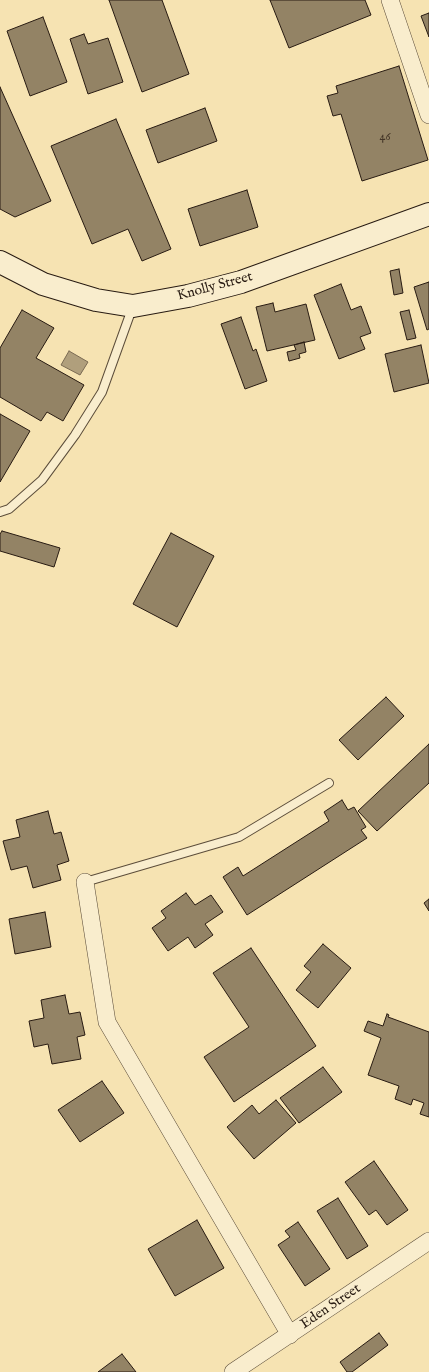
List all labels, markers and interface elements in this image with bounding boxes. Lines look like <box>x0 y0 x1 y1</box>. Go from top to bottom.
house number: 46 <box>380 131 390 145</box>
street label: Knolly Street <box>175 269 255 305</box>
street label: Eden Street <box>298 1281 364 1333</box>

